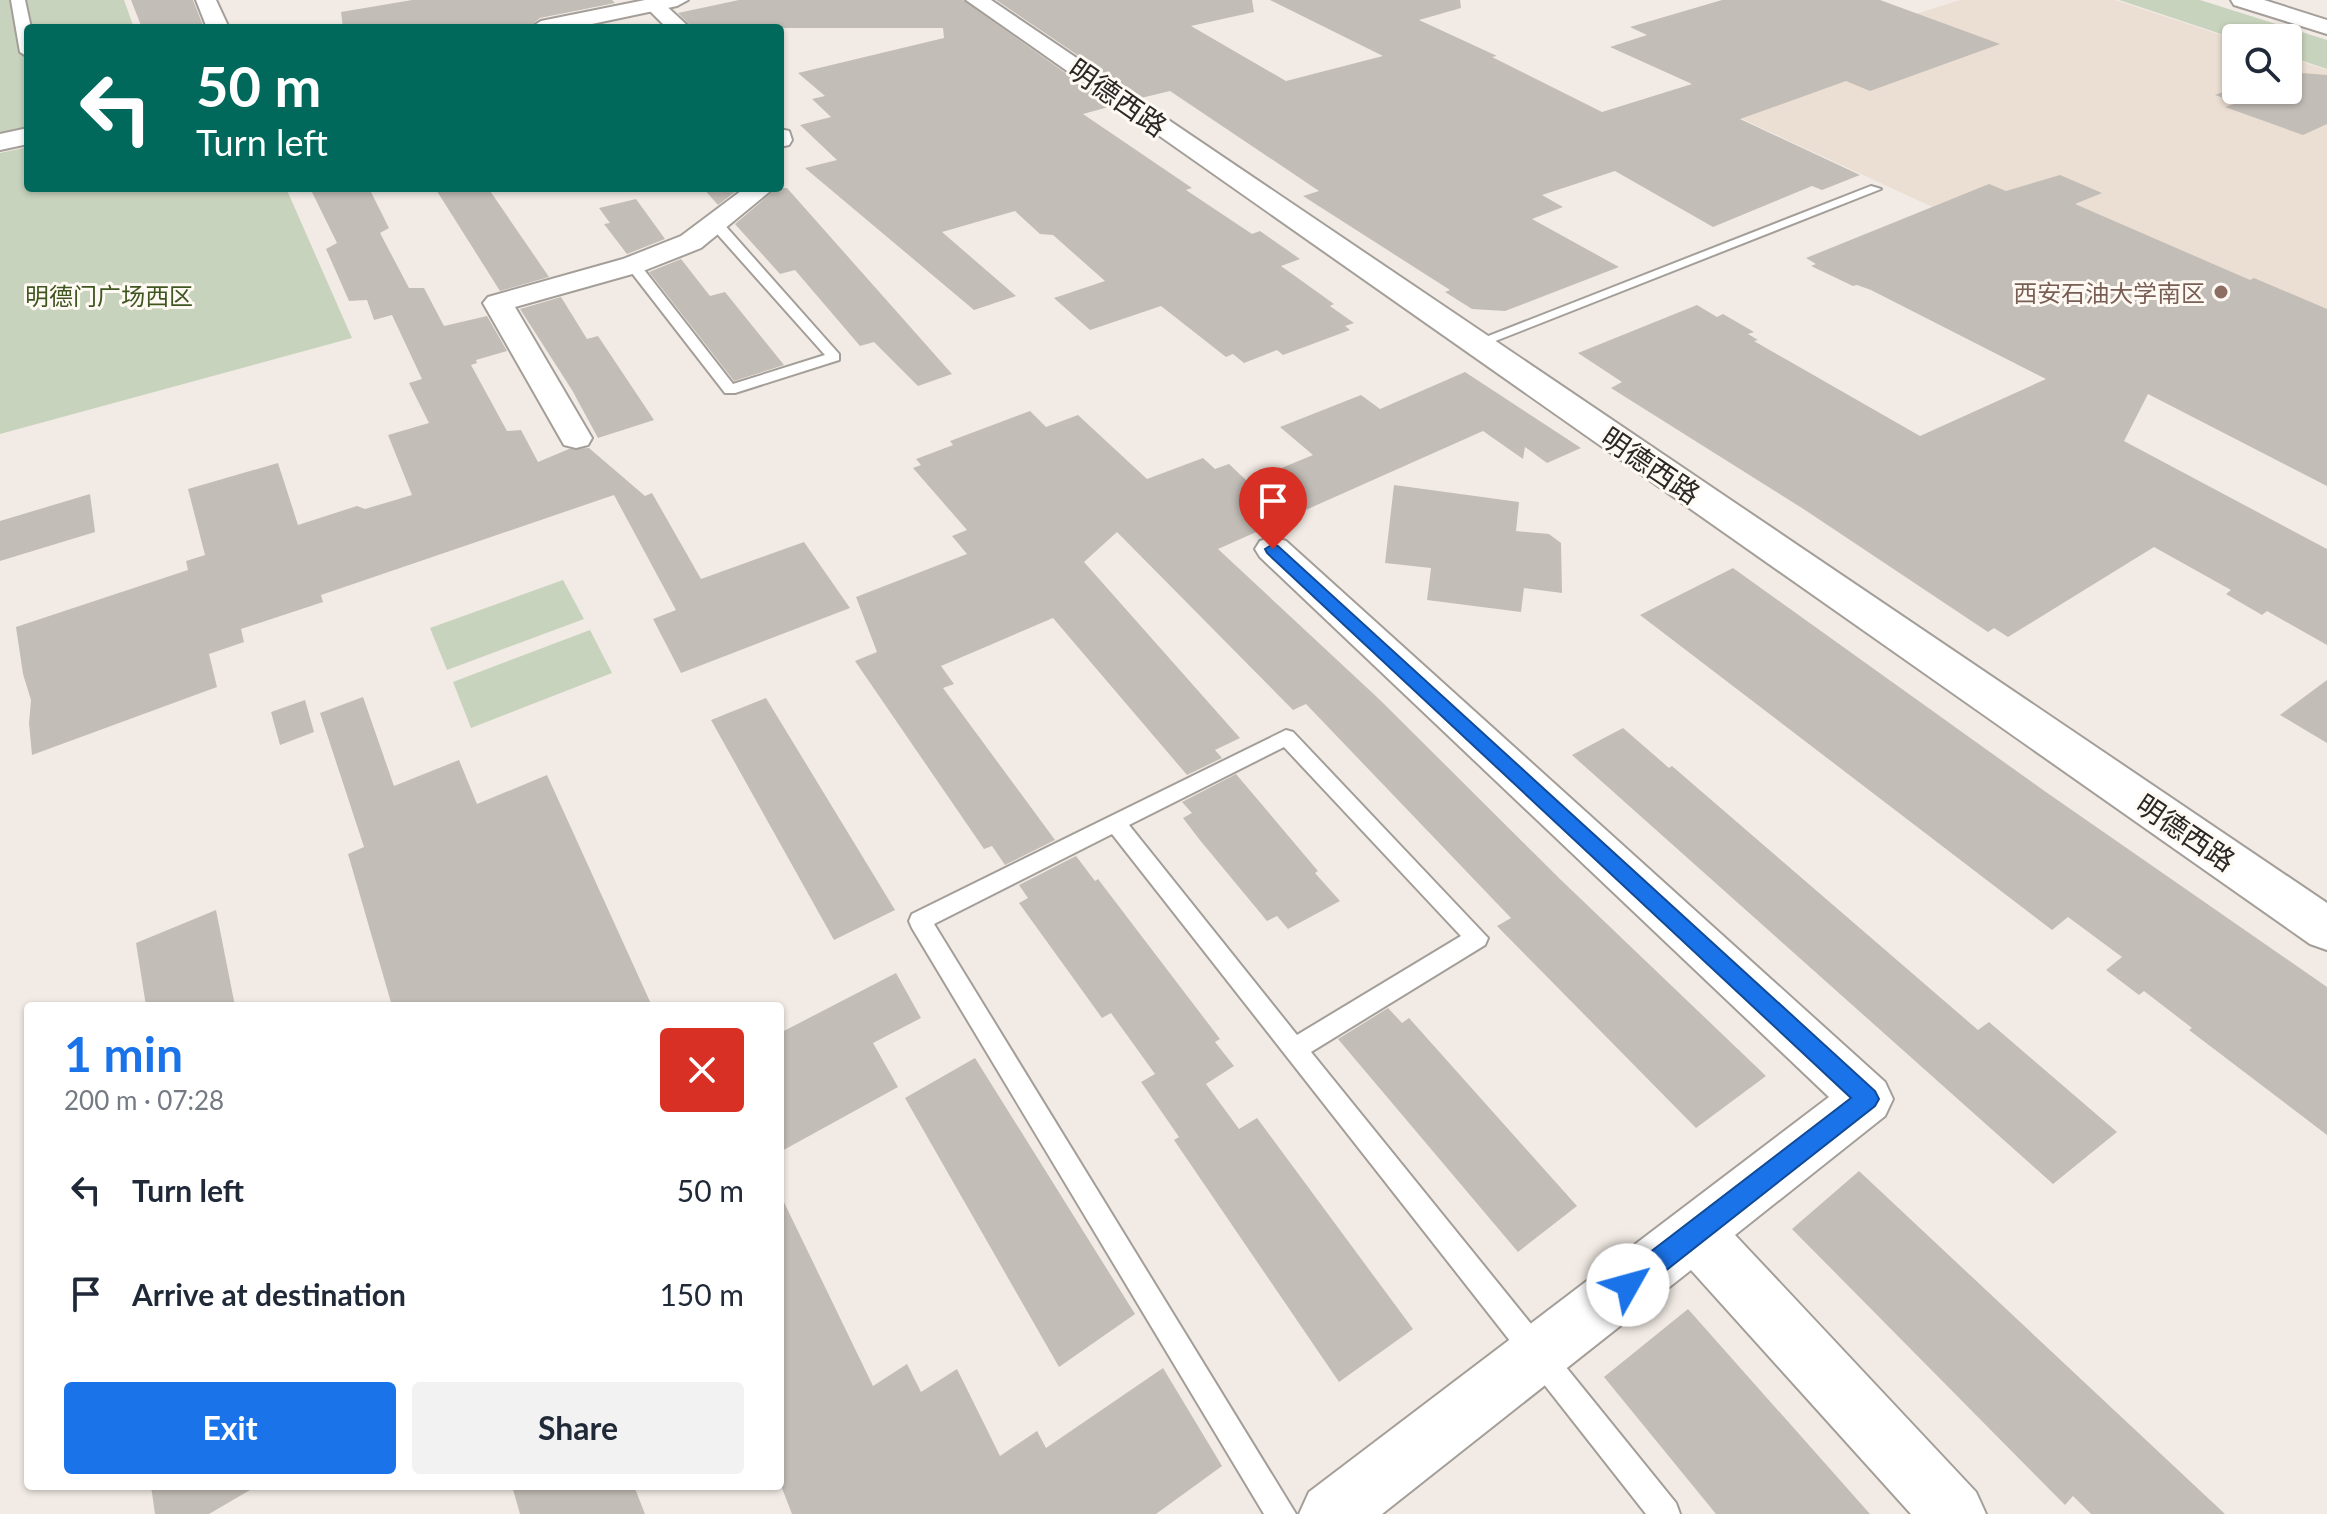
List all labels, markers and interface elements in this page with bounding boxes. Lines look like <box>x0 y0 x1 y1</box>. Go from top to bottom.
map controls <box>2222 24 2302 104</box>
button: search <box>2222 24 2302 104</box>
street label: 明德西路 <box>1062 51 1174 143</box>
text: 50 m <box>196 52 321 119</box>
icon: left <box>64 56 168 160</box>
text: Turn left <box>196 120 328 164</box>
place label: 西安石油大学南区 <box>2013 278 2205 307</box>
park label: 明德门广场西区 <box>25 281 193 310</box>
marker: 西安石油大学南区 <box>2212 283 2230 301</box>
street label: 明德西路 <box>1595 420 1707 510</box>
pin <box>1239 467 1307 549</box>
icon: arrive <box>1251 479 1295 523</box>
street label: 明德西路 <box>2130 787 2242 877</box>
text: 1 min <box>64 1025 183 1082</box>
button: close <box>660 1028 744 1112</box>
text: 200 m · 07:28 <box>64 1084 224 1116</box>
icon: left <box>64 1168 108 1212</box>
text: Turn left <box>132 1172 244 1208</box>
text: 50 m <box>677 1172 744 1208</box>
position arrow <box>1586 1243 1670 1327</box>
icon: arrive <box>64 1272 108 1316</box>
text: Arrive at destination <box>132 1276 406 1312</box>
text: 150 m <box>659 1276 744 1312</box>
button: Exit <box>64 1382 396 1474</box>
button: Share <box>412 1382 744 1474</box>

